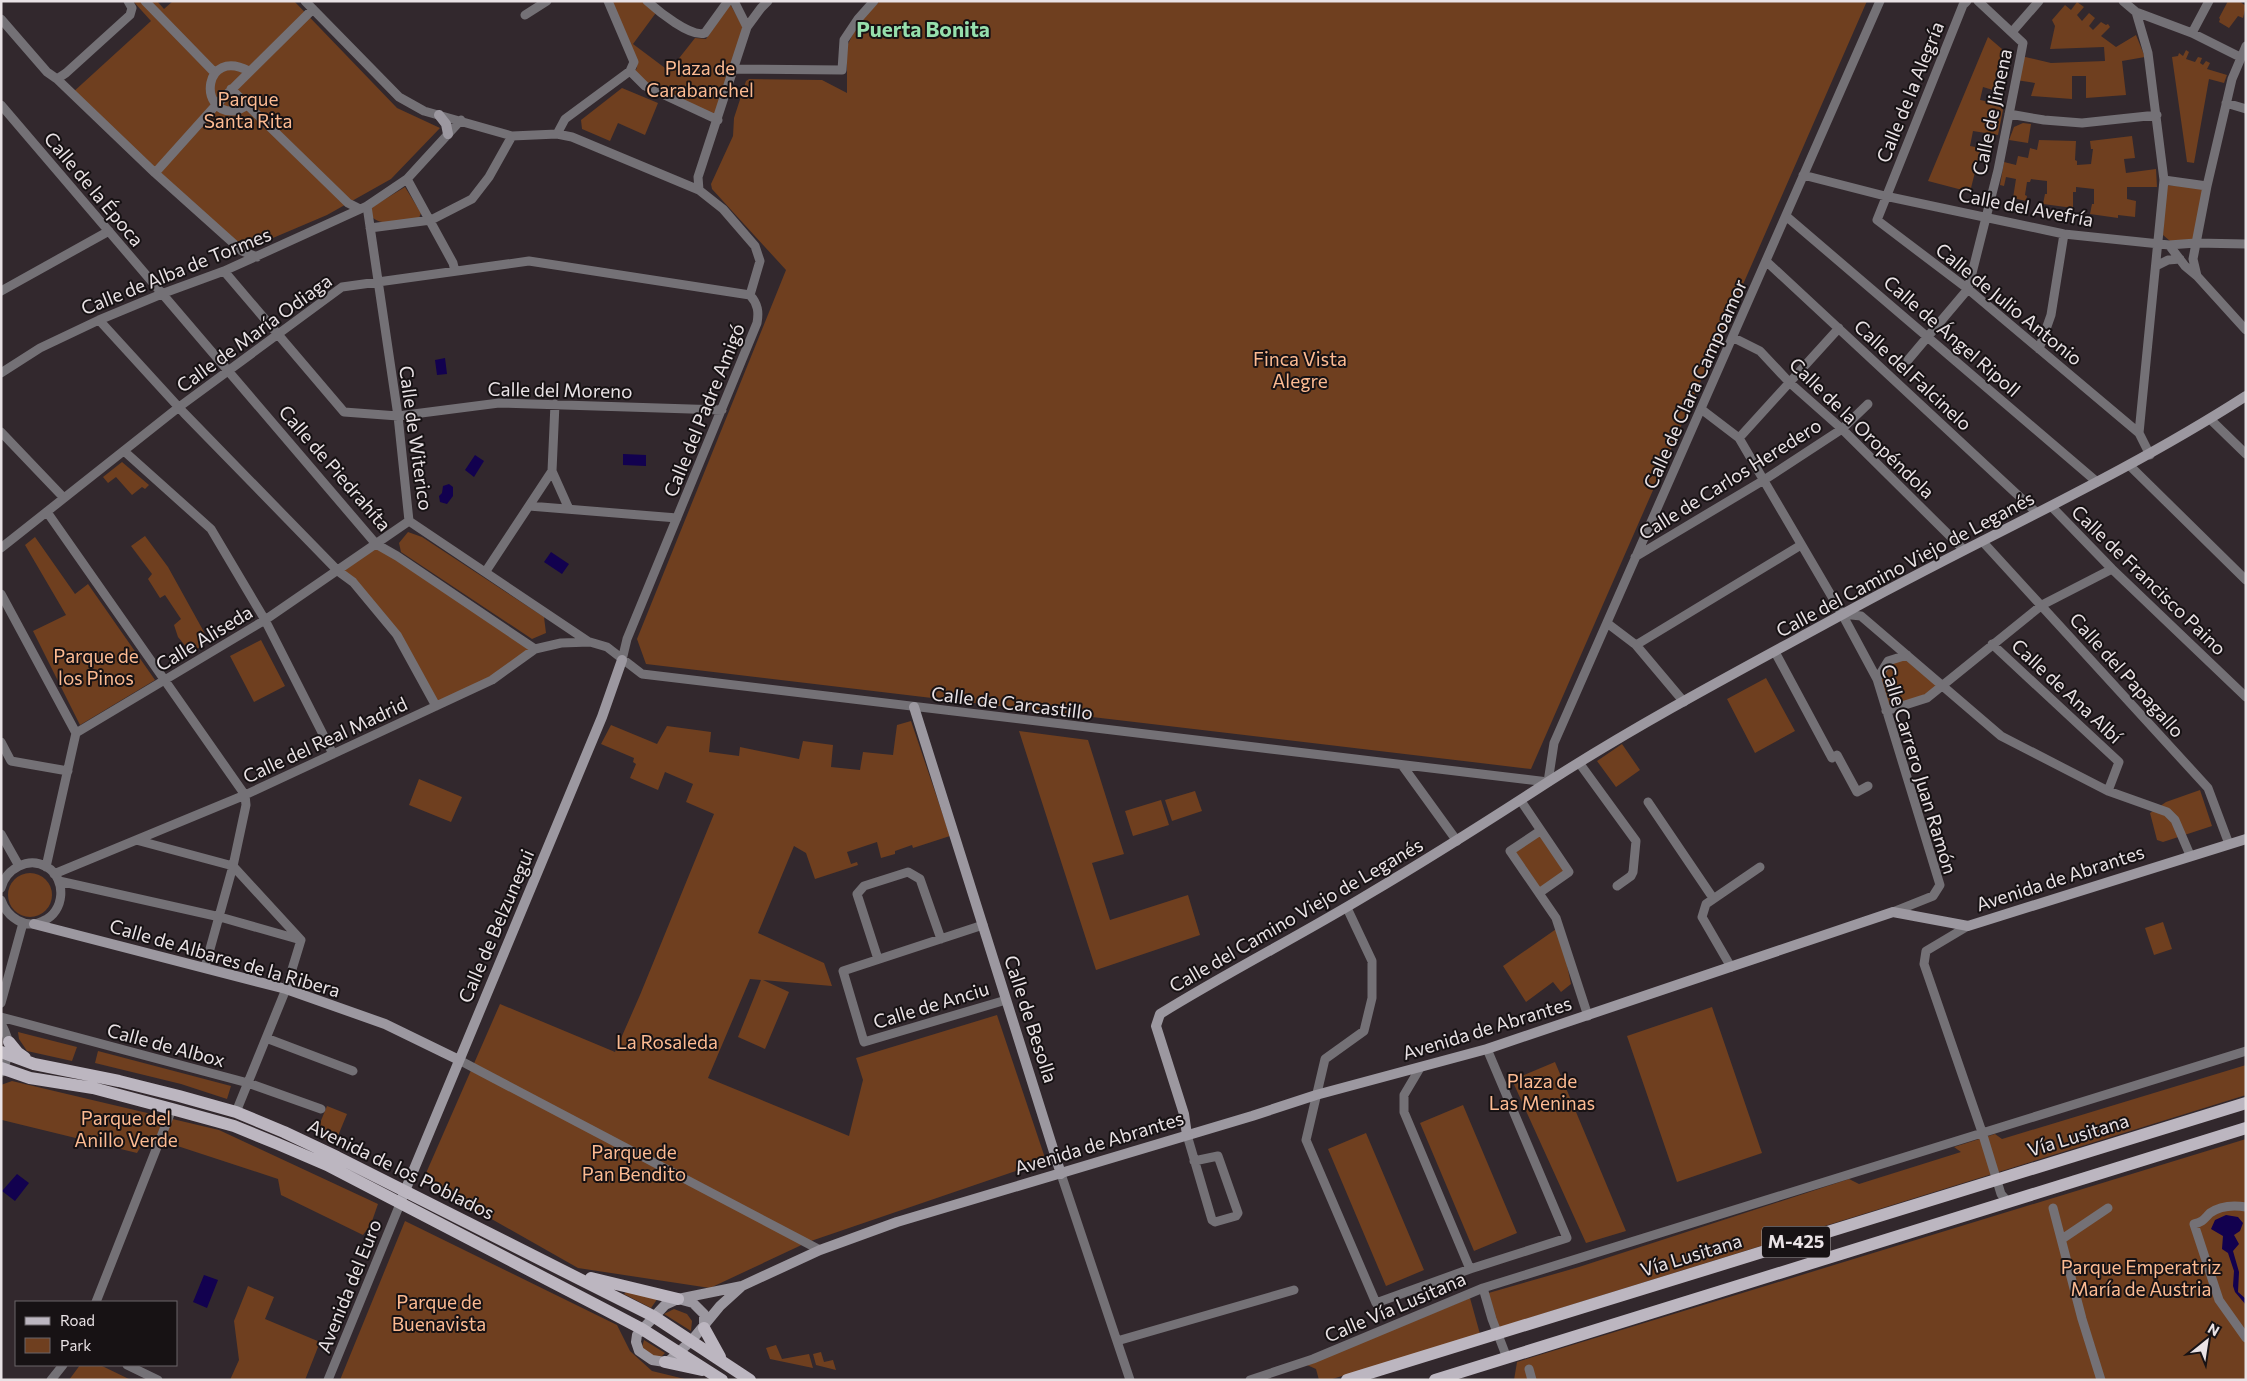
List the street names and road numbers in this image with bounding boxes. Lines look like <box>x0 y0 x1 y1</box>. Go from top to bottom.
street label: Calle de la Alegría <box>1871 18 1948 166</box>
street label: Calle de Jimena <box>1967 47 2016 177</box>
street label: Calle de la Época <box>40 127 149 251</box>
street label: Calle del Avefría <box>1956 182 2096 231</box>
street label: Calle de Alba de Tormes <box>77 222 274 319</box>
street label: Calle de Julio Antonio <box>1931 237 2087 370</box>
street label: Calle de María Odiaga <box>172 269 336 397</box>
street label: Calle de Ángel Ripoll <box>1879 270 2025 401</box>
street label: Calle de Clara Campoamor <box>1638 275 1751 492</box>
street label: Calle del Falcinelo <box>1850 314 1977 435</box>
street label: Calle del Padre Amigó <box>658 320 749 500</box>
street label: Calle de la Oropéndola <box>1785 352 1940 503</box>
street label: Calle de Witerico <box>395 364 438 512</box>
street label: Calle del Moreno <box>487 377 633 402</box>
street label: Calle de Piedrahíta <box>274 400 396 535</box>
street label: Calle de Carlos Heredero <box>1634 413 1825 544</box>
street label: Calle del Camino Viejo de Leganés <box>1772 486 2038 642</box>
street label: Calle de Francisco Paino <box>2067 500 2231 659</box>
street label: Calle Aliseda <box>151 600 256 675</box>
street label: Calle del Papagallo <box>2065 608 2189 742</box>
street label: Calle de Ana Albí <box>2007 634 2128 748</box>
street label: Calle Carrero Juan Ramón <box>1877 661 1962 877</box>
street label: Calle de Carcastillo <box>930 681 1094 724</box>
street label: Calle del Real Madrid <box>239 691 411 788</box>
street label: Calle del Camino Viejo de Leganés <box>1165 832 1427 997</box>
street label: Avenida de Abrantes <box>1973 839 2147 916</box>
street label: Calle de Belzunegui <box>453 845 538 1006</box>
street label: Calle de Albares de la Ribera <box>107 914 343 1001</box>
street label: Calle de Besolla <box>1000 952 1063 1086</box>
street label: Calle de Anciu <box>870 976 991 1033</box>
street label: Avenida de Abrantes <box>1399 991 1574 1064</box>
street label: Calle de Albox <box>105 1018 228 1071</box>
street label: Avenida de Abrantes <box>1011 1106 1186 1179</box>
street label: Vía Lusitana <box>2024 1108 2131 1161</box>
street label: Avenida de los Poblados <box>304 1113 498 1224</box>
street label: Avenida del Euro <box>311 1216 386 1356</box>
road number: M-425 <box>1762 1226 1830 1258</box>
street label: Vía Lusitana <box>1637 1228 1744 1281</box>
street label: Calle Vía Lusitana <box>1321 1266 1469 1347</box>

